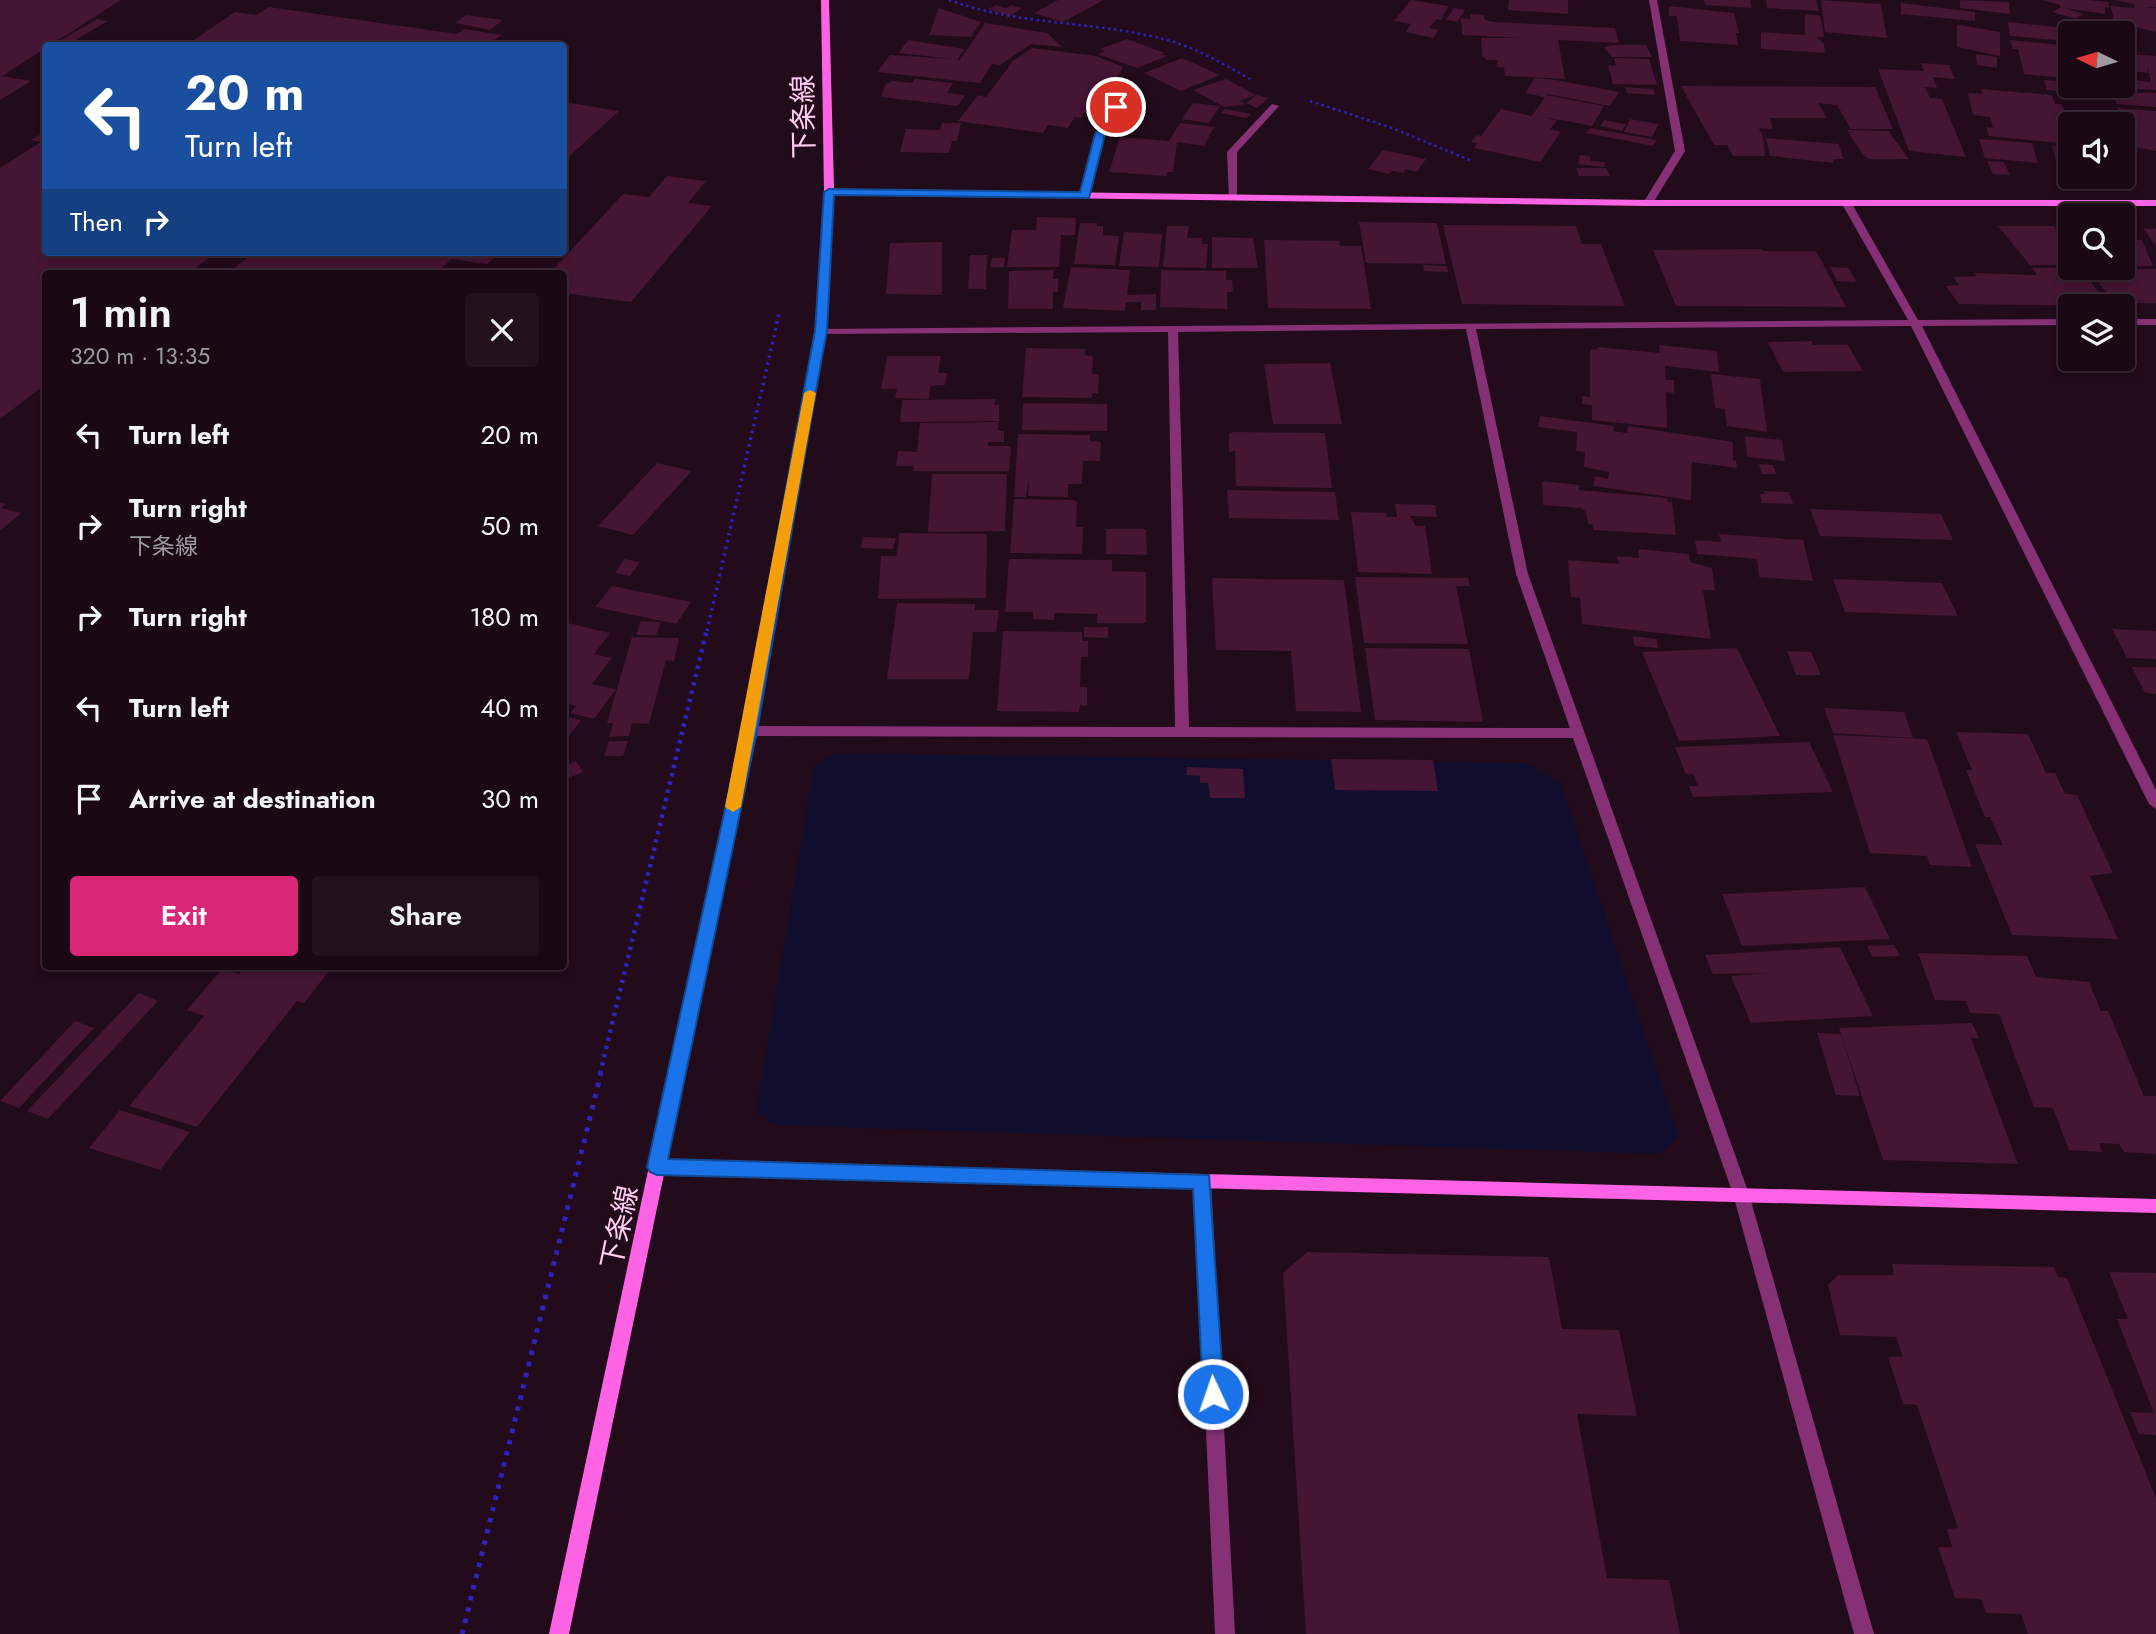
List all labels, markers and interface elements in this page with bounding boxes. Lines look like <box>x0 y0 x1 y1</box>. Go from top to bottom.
north arrow <box>2058 21 2135 98</box>
map controls <box>2058 21 2135 371</box>
text: 20 m <box>185 58 304 128</box>
icon: left <box>70 70 161 161</box>
street label: 下条線 <box>782 75 825 159</box>
pin <box>1086 77 1146 137</box>
icon: arrive <box>1097 88 1135 126</box>
button: sound <box>2058 112 2135 189</box>
text: Turn left <box>185 123 292 169</box>
text: Then <box>70 203 123 241</box>
icon: right <box>137 203 175 241</box>
button: search <box>2058 203 2135 280</box>
text: 1 min <box>70 282 172 343</box>
button: close <box>465 293 539 367</box>
button: layers <box>2058 294 2135 371</box>
text: 320 m · 13:35 <box>70 339 210 373</box>
icon: left <box>70 416 108 454</box>
text: Turn left <box>129 416 229 454</box>
text: 20 m <box>481 416 539 454</box>
text: Turn right <box>129 489 247 527</box>
icon: right <box>70 507 108 545</box>
text: 50 m <box>481 507 539 545</box>
text: 下条線 <box>129 529 198 563</box>
icon: right <box>70 598 108 636</box>
text: Turn right <box>129 598 247 636</box>
text: 180 m <box>469 598 539 636</box>
icon: left <box>70 689 108 727</box>
text: Turn left <box>129 689 229 727</box>
text: 40 m <box>480 689 539 727</box>
icon: arrive <box>70 780 108 818</box>
text: Arrive at destination <box>129 780 376 818</box>
text: 30 m <box>481 780 539 818</box>
button: Exit <box>70 876 298 956</box>
button: Share <box>312 876 539 956</box>
street label: 下条線 <box>591 1182 648 1272</box>
position arrow <box>1176 1357 1250 1431</box>

